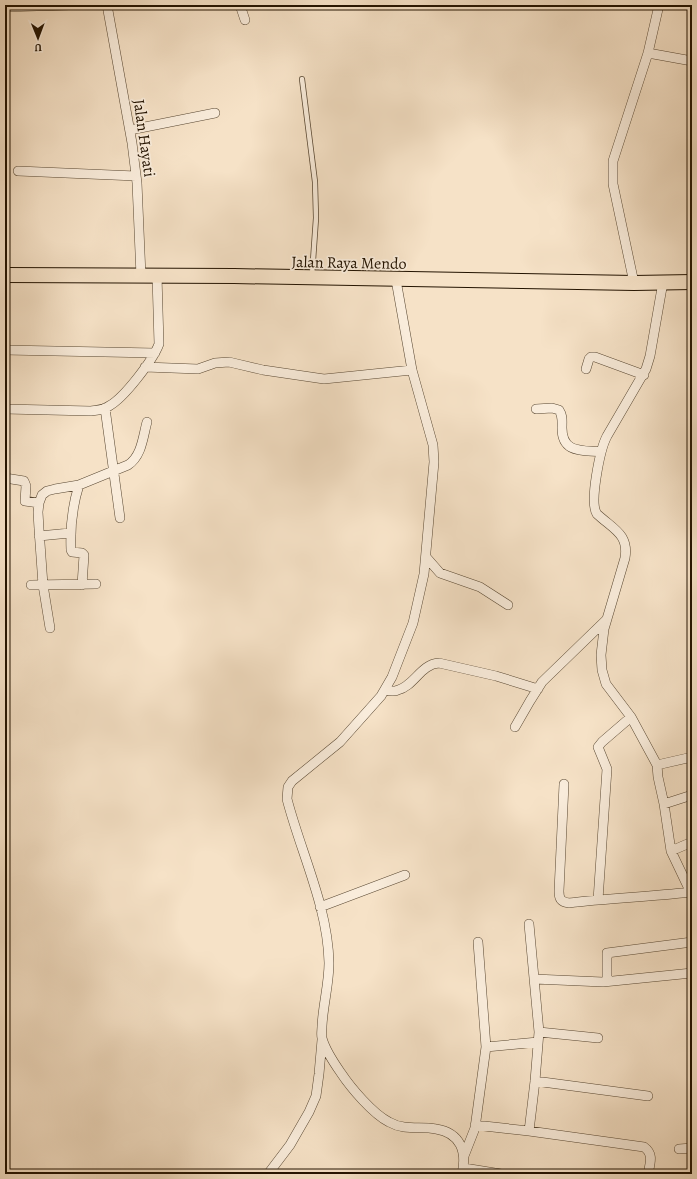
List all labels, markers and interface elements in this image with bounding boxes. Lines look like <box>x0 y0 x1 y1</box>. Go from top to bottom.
north arrow <box>18 18 58 58</box>
text: U <box>34 40 42 55</box>
street label: Jalan Hayati <box>128 98 160 179</box>
street label: Jalan Raya Mendo <box>291 251 407 275</box>

